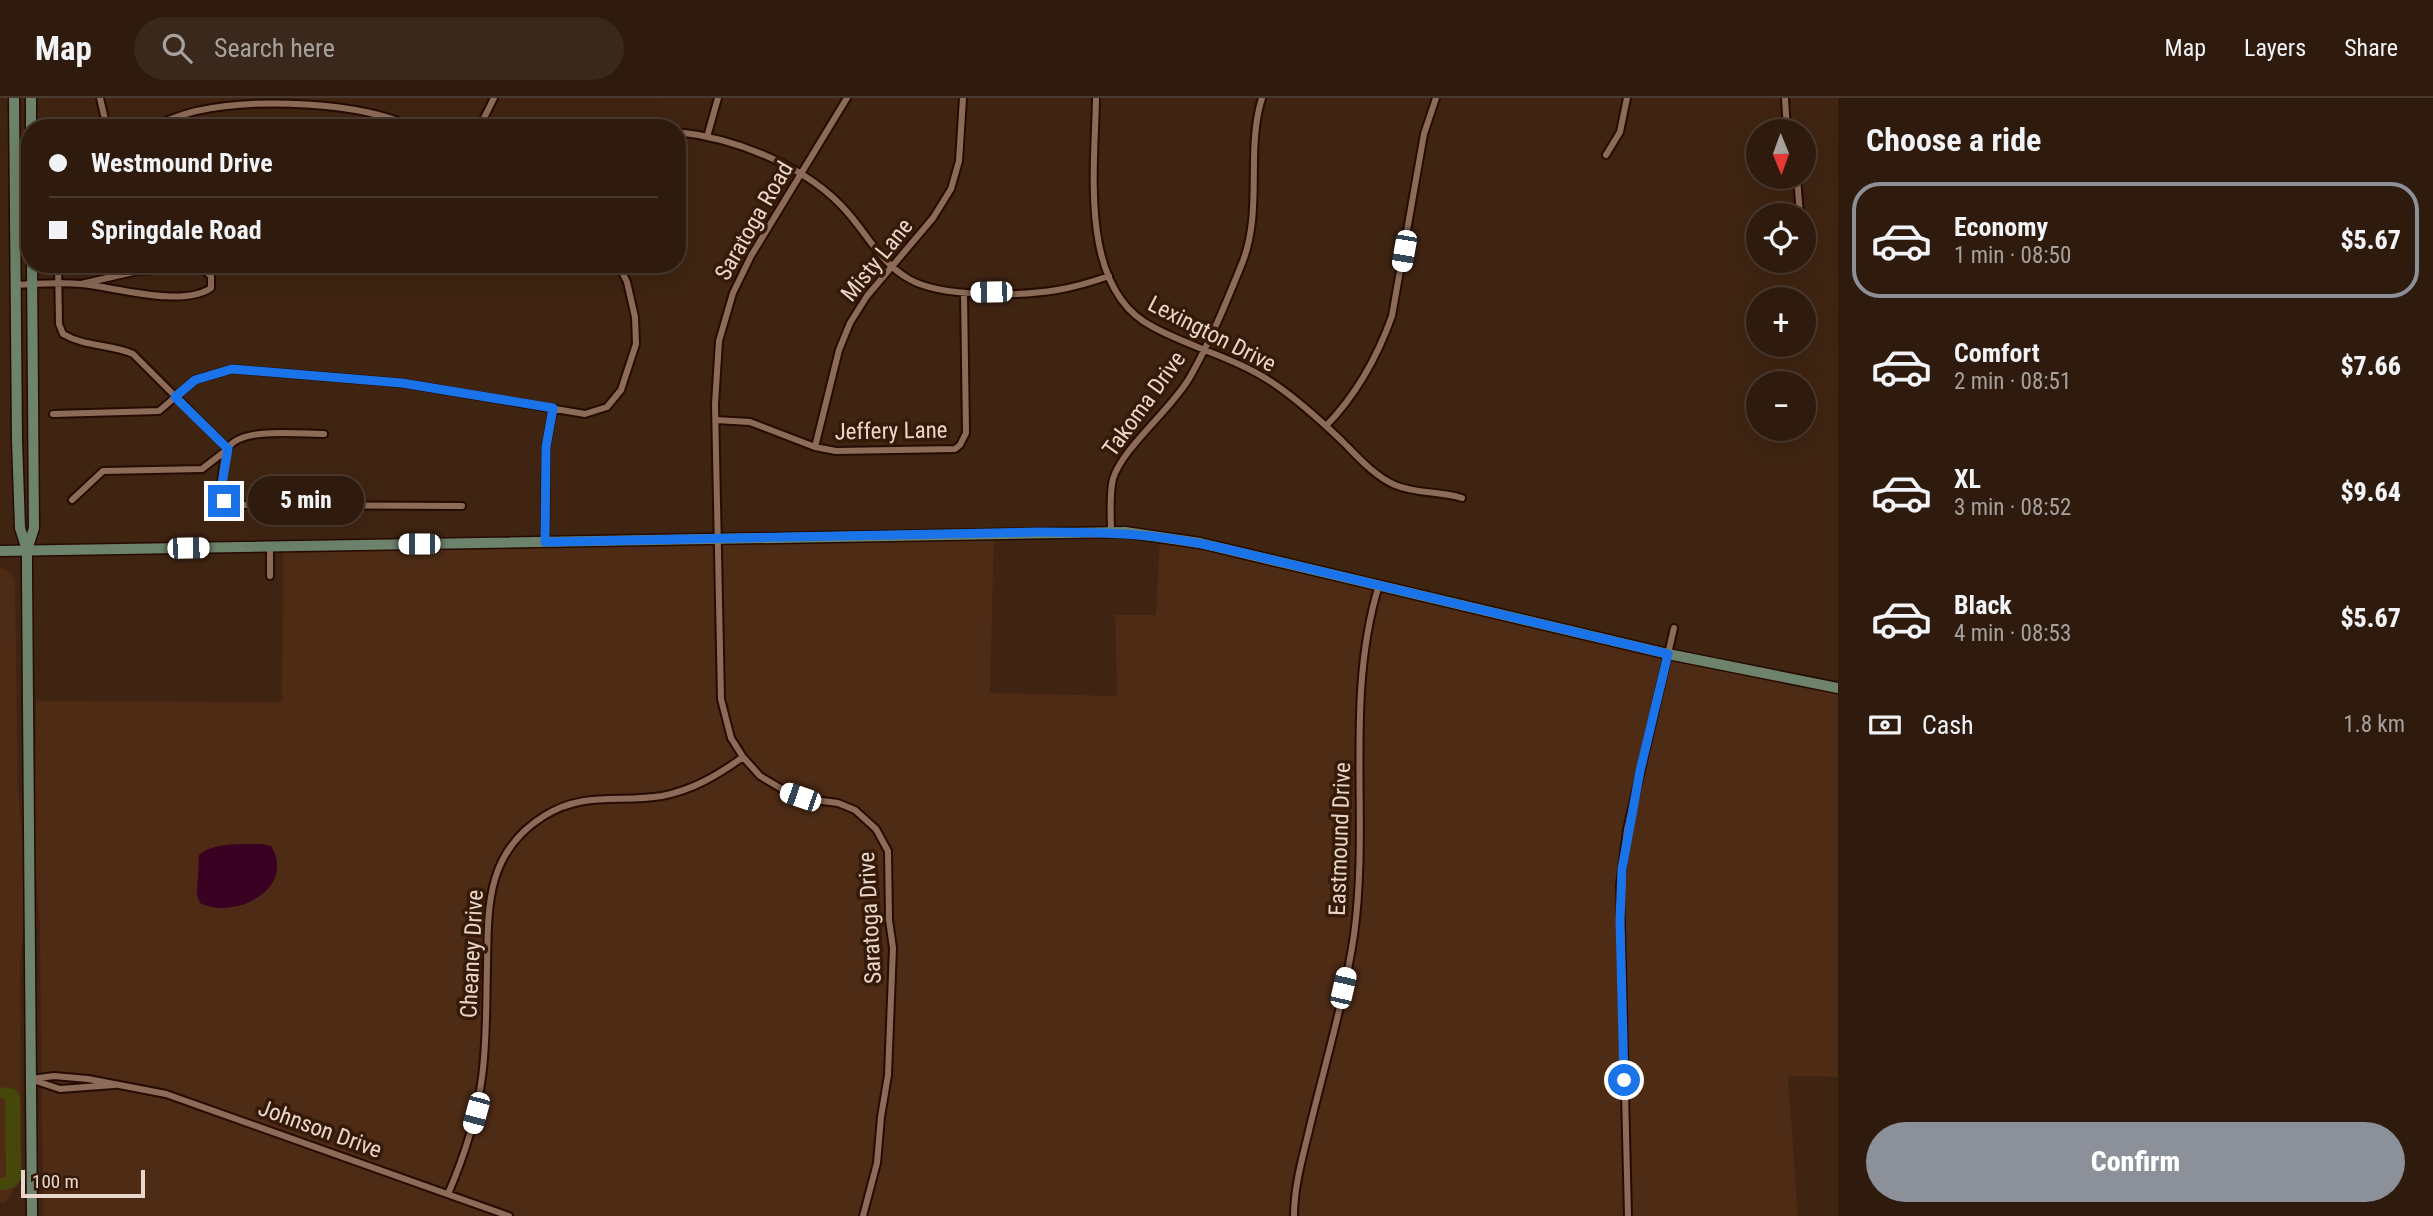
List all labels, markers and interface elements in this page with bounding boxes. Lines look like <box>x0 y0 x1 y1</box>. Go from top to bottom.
search box <box>134 17 624 80</box>
text: Map <box>35 29 92 68</box>
icon: search <box>158 29 196 67</box>
text: Search here <box>214 33 335 63</box>
text: Map <box>2165 34 2206 62</box>
text: Layers <box>2244 34 2306 62</box>
text: Share <box>2344 34 2398 62</box>
north arrow <box>1746 119 1816 189</box>
map controls <box>1746 119 1816 441</box>
text: Choose a ride <box>1866 121 2041 159</box>
text: Westmound Drive <box>91 148 273 178</box>
street label: Saratoga Road <box>709 157 799 285</box>
button: locate <box>1746 203 1816 273</box>
icon: car <box>1870 209 1933 272</box>
text: Economy <box>1954 212 2048 242</box>
street label: Misty Lane <box>835 213 919 307</box>
text: Springdale Road <box>91 215 262 245</box>
text: $5.67 <box>2340 225 2401 255</box>
car <box>1391 228 1418 274</box>
text: 1 min · 08:50 <box>1954 242 2071 269</box>
car <box>970 281 1013 303</box>
button: + <box>1746 287 1816 357</box>
street label: Lexington Drive <box>1143 290 1281 378</box>
icon: car <box>1870 335 1933 398</box>
text: Comfort <box>1954 338 2040 368</box>
street label: Takoma Drive <box>1097 346 1191 462</box>
text: $7.66 <box>2340 351 2401 381</box>
text: 2 min · 08:51 <box>1954 368 2071 395</box>
button: − <box>1746 371 1816 441</box>
street label: Jeffery Lane <box>834 417 948 445</box>
icon: car <box>1870 461 1933 524</box>
text: XL <box>1954 464 1981 494</box>
callout: 5 min <box>248 476 364 526</box>
text: $9.64 <box>2340 477 2401 507</box>
route end <box>208 485 240 517</box>
text: 5 min <box>280 487 332 514</box>
text: 3 min · 08:52 <box>1954 494 2071 521</box>
car <box>399 534 441 555</box>
car <box>167 537 210 559</box>
icon: car <box>1870 587 1933 650</box>
text: Black <box>1954 590 2012 620</box>
text: $5.67 <box>2340 603 2401 633</box>
text: 4 min · 08:53 <box>1954 620 2071 647</box>
icon: cash <box>1866 706 1904 744</box>
text: Cash <box>1922 710 1974 740</box>
text: 1.8 km <box>2343 711 2405 738</box>
street label: Eastmound Drive <box>1324 762 1356 916</box>
car <box>777 780 824 814</box>
street label: Saratoga Drive <box>853 851 887 985</box>
street label: Cheaney Drive <box>455 889 489 1019</box>
car <box>1329 965 1358 1011</box>
route start <box>1608 1064 1640 1096</box>
car <box>461 1090 492 1136</box>
street label: Johnson Drive <box>255 1094 385 1164</box>
button: Confirm <box>1866 1122 2405 1202</box>
scale bar <box>21 1167 145 1199</box>
text: 100 m <box>32 1170 79 1193</box>

